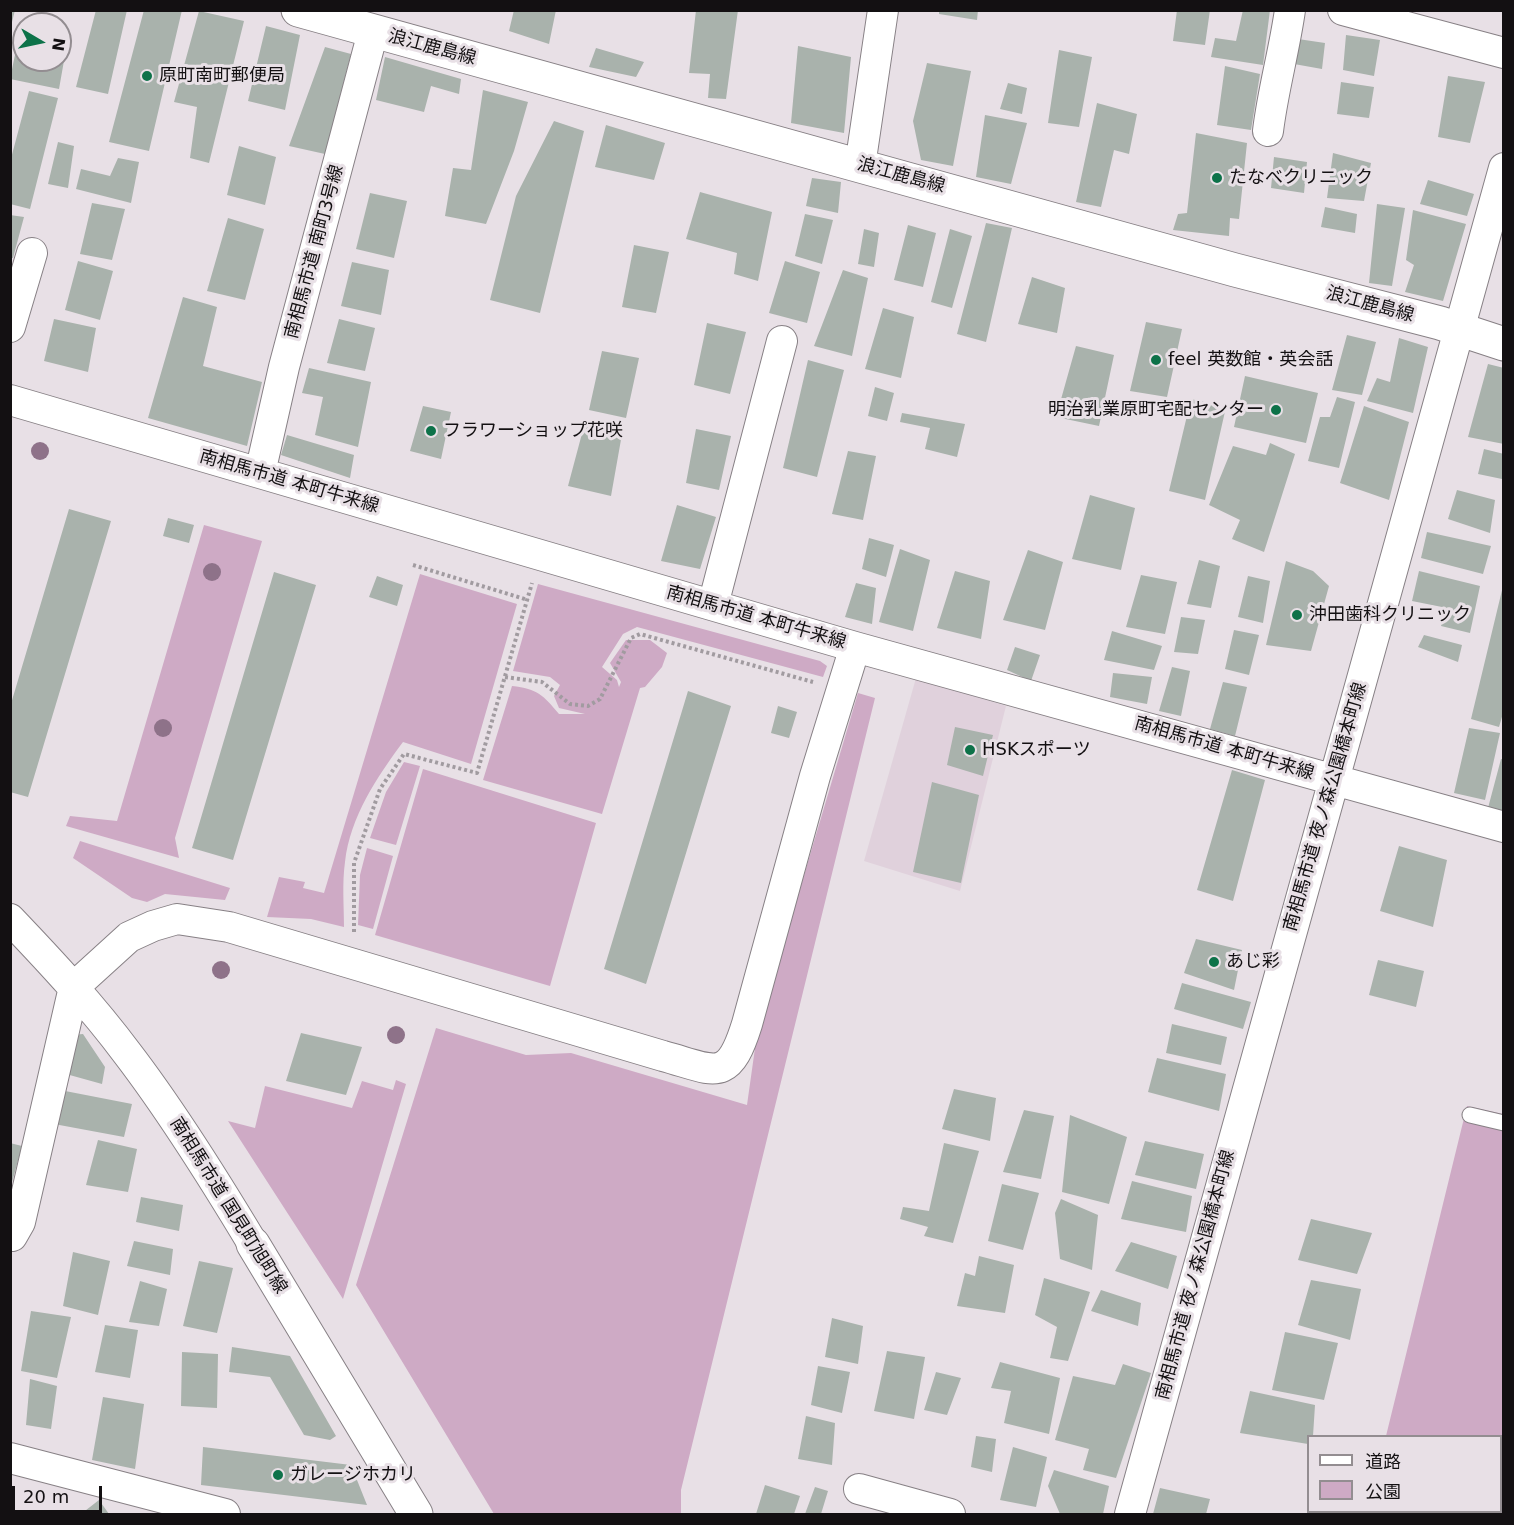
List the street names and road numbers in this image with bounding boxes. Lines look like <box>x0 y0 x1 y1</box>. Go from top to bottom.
street label: 浪江鹿島線 <box>386 26 478 70</box>
street label: 浪江鹿島線 <box>855 154 947 198</box>
street label: 南相馬市道 南町3号線 <box>281 163 349 341</box>
street label: 浪江鹿島線 <box>1324 283 1416 327</box>
street label: 南相馬市道 本町牛来線 <box>197 446 381 518</box>
street label: 南相馬市道 本町牛来線 <box>664 582 848 654</box>
street label: 南相馬市道 夜ノ森公園橋本町線 <box>1280 680 1372 934</box>
street label: 南相馬市道 本町牛来線 <box>1132 713 1316 785</box>
street label: 南相馬市道 国見町旭町線 <box>165 1114 291 1298</box>
street label: 南相馬市道 夜ノ森公園橋本町線 <box>1152 1148 1240 1402</box>

